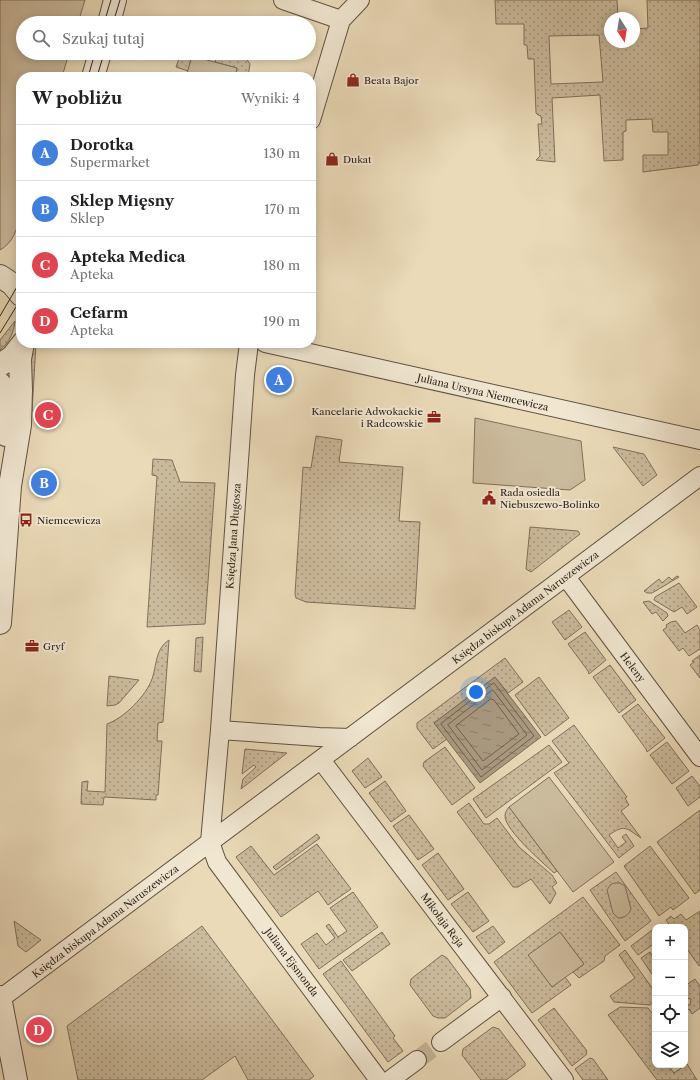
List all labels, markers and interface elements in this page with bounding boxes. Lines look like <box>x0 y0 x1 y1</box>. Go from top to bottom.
north arrow <box>604 12 640 48</box>
search box <box>16 16 316 60</box>
icon: search <box>30 27 52 49</box>
text: Szukaj tutaj <box>62 29 144 48</box>
shop icon: Beata Bajor <box>345 72 361 88</box>
place label: Beata Bajor <box>364 74 419 87</box>
text: W pobliżu <box>32 88 122 108</box>
text: Wyniki: 4 <box>241 90 300 106</box>
text: Dorotka <box>70 135 134 154</box>
text: A <box>40 145 50 161</box>
text: 130 m <box>264 145 300 161</box>
shop icon: Dukat <box>324 151 340 167</box>
place label: Dukat <box>343 153 372 166</box>
text: Supermarket <box>70 154 150 170</box>
text: Sklep Mięsny <box>70 191 174 210</box>
text: B <box>40 201 50 217</box>
text: 170 m <box>264 201 300 217</box>
text: Sklep <box>70 210 104 226</box>
text: Apteka Medica <box>70 247 185 266</box>
text: C <box>40 257 50 273</box>
text: 180 m <box>263 257 300 273</box>
text: Apteka <box>70 266 114 282</box>
text: Cefarm <box>70 303 128 322</box>
text: D <box>39 313 51 329</box>
text: 190 m <box>263 313 300 329</box>
text: Apteka <box>70 322 114 338</box>
pin: A <box>266 365 292 395</box>
street label: Juliana Ursyna Niemcewicza <box>414 371 551 414</box>
pin: C <box>35 400 61 430</box>
place label: Kancelarie Adwokackie i Radcowskie <box>312 405 423 430</box>
office icon: Kancelarie Adwokackie i Radcowskie <box>426 409 442 425</box>
pin: B <box>31 468 57 498</box>
street label: Księdza Jana Długosza <box>223 482 244 589</box>
place label: Rada osiedla Niebuszewo-Bolinko <box>500 486 600 511</box>
public building icon: Rada osiedla Niebuszewo-Bolinko <box>481 490 497 506</box>
bus stop icon: Niemcewicza <box>18 512 34 528</box>
place label: Niemcewicza <box>37 514 102 527</box>
street label: Księdza biskupa Adama Naruszewicza <box>449 548 602 667</box>
office icon: Gryf <box>24 638 40 654</box>
place label: Gryf <box>43 640 66 653</box>
street label: Heleny <box>617 650 648 685</box>
your location <box>466 682 486 702</box>
street label: Księdza biskupa Adama Naruszewicza <box>29 862 182 981</box>
street label: Mikołaja Reja <box>418 891 468 951</box>
street label: Juliana Ejsmonda <box>260 924 322 1000</box>
map controls <box>652 924 688 1068</box>
button: + <box>652 924 688 960</box>
button: − <box>652 960 688 996</box>
button: locate <box>652 996 688 1032</box>
pin: D <box>26 1015 52 1045</box>
button: layers <box>652 1032 688 1068</box>

